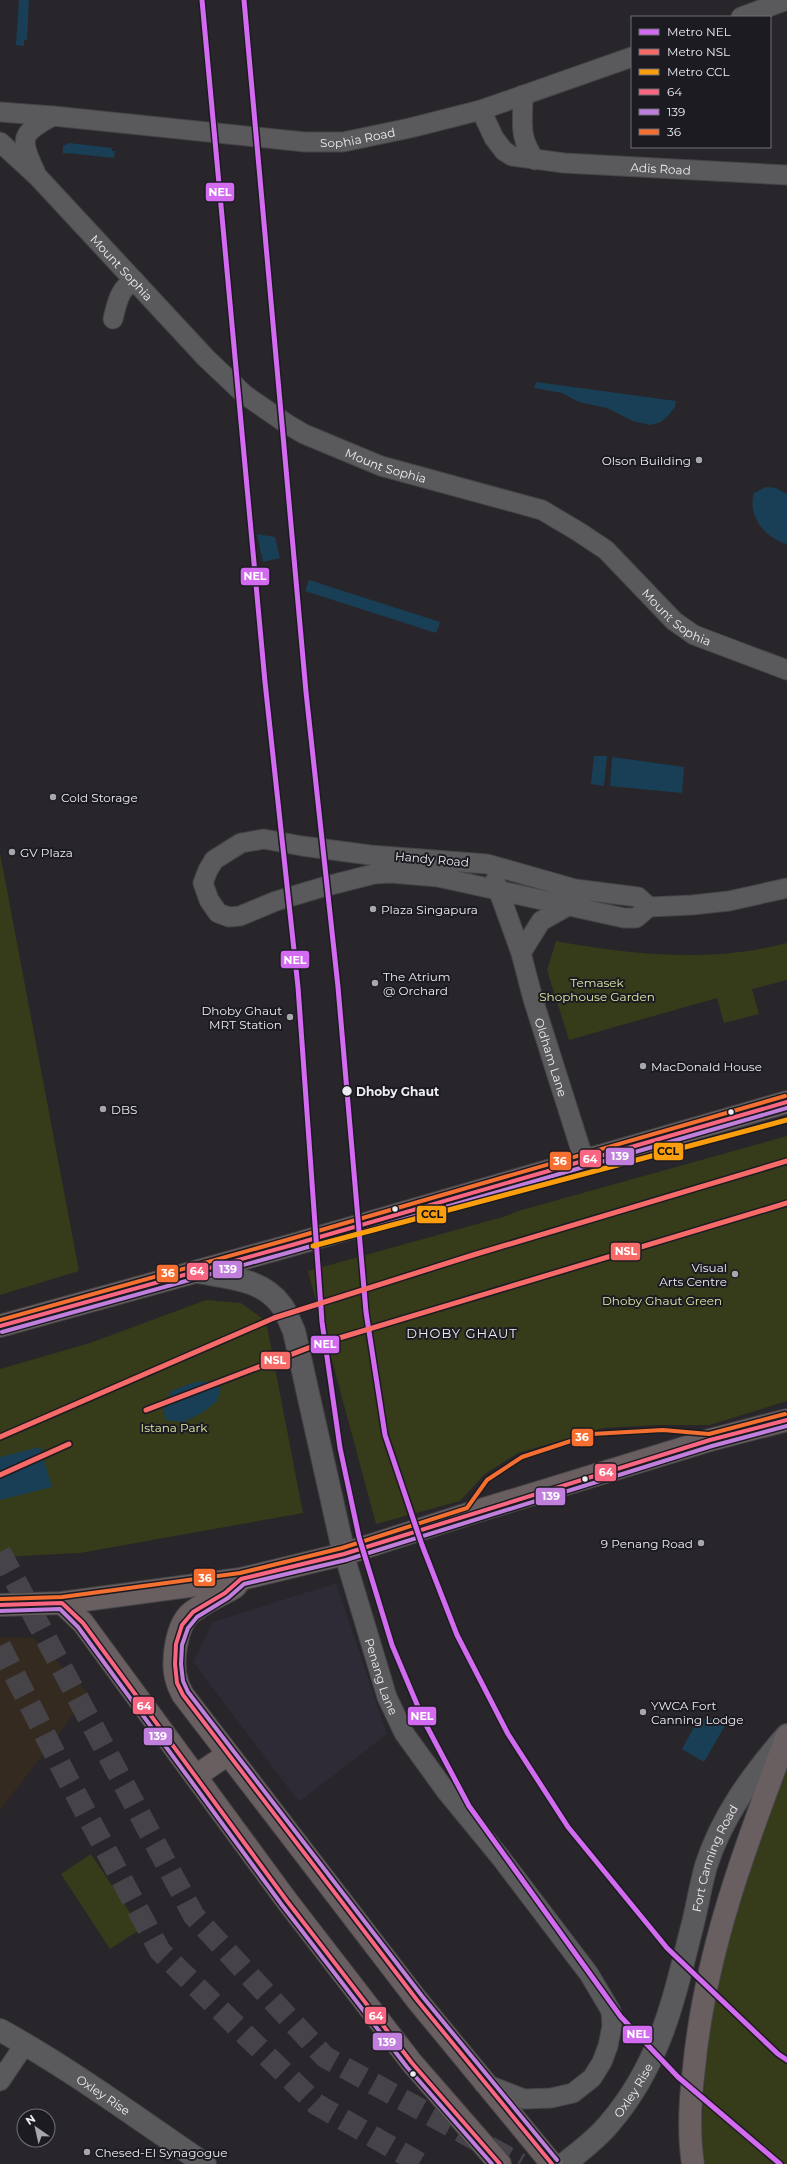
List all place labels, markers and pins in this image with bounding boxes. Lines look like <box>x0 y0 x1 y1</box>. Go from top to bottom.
place label: Olson Building <box>602 453 691 468</box>
marker: Olson Building <box>694 455 704 465</box>
place label: Cold Storage <box>61 790 138 805</box>
marker: Cold Storage <box>48 792 58 802</box>
place label: GV Plaza <box>20 845 73 860</box>
marker: GV Plaza <box>7 847 17 857</box>
place label: Plaza Singapura <box>381 902 478 917</box>
marker: Plaza Singapura <box>368 904 378 914</box>
place label: The Atrium @ Orchard <box>383 969 451 998</box>
marker: The Atrium @ Orchard <box>370 978 380 988</box>
place label: Dhoby Ghaut MRT Station <box>201 1003 282 1032</box>
marker: Dhoby Ghaut MRT Station <box>285 1012 295 1022</box>
place label: MacDonald House <box>651 1059 762 1074</box>
marker: MacDonald House <box>638 1061 648 1071</box>
marker: Dhoby Ghaut <box>340 1084 354 1098</box>
place label: Dhoby Ghaut <box>356 1084 440 1099</box>
place label: DBS <box>111 1102 137 1117</box>
marker: DBS <box>98 1104 108 1114</box>
unlabelled marker <box>726 1107 736 1117</box>
unlabelled marker <box>390 1204 400 1214</box>
place label: Visual Arts Centre <box>659 1260 727 1289</box>
marker: Visual Arts Centre <box>730 1269 740 1279</box>
unlabelled marker <box>580 1474 590 1484</box>
place label: 9 Penang Road <box>601 1536 693 1551</box>
marker: 9 Penang Road <box>696 1538 706 1548</box>
place label: YWCA Fort Canning Lodge <box>651 1698 744 1727</box>
marker: YWCA Fort Canning Lodge <box>638 1707 648 1717</box>
unlabelled marker <box>408 2069 418 2079</box>
place label: Chesed-El Synagogue <box>95 2145 227 2160</box>
marker: Chesed-El Synagogue <box>82 2147 92 2157</box>

